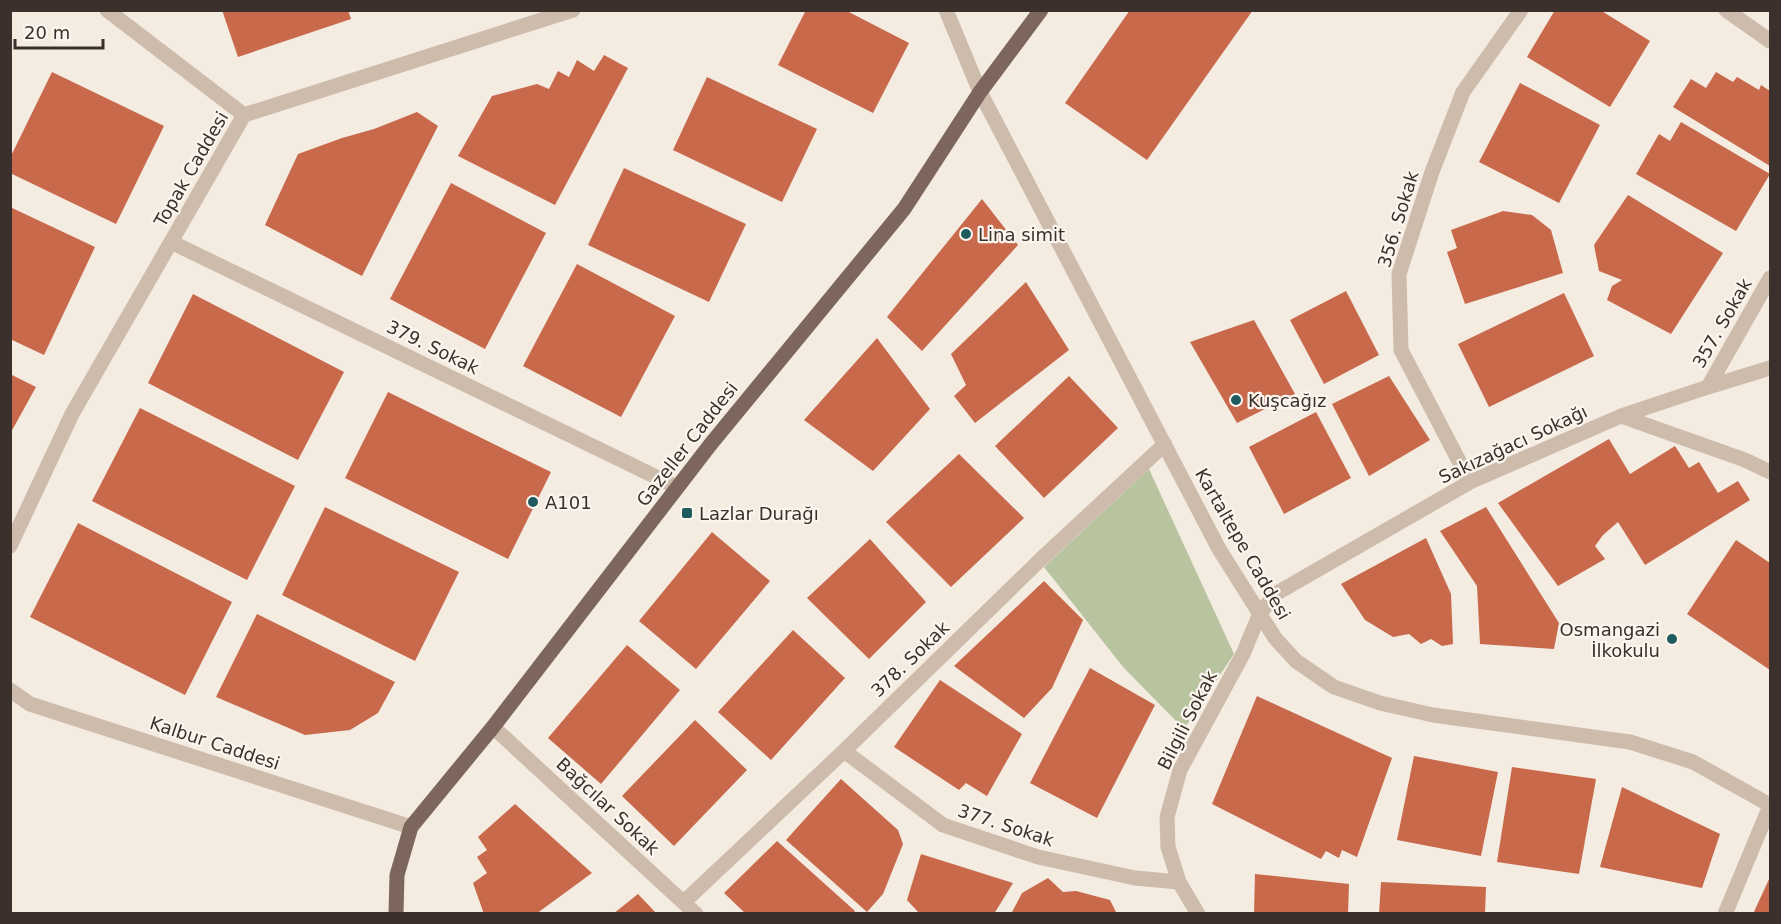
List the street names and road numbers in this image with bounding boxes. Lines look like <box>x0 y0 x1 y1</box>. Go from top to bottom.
street label: Topak Caddesi <box>149 108 232 231</box>
street label: 356. Sokak <box>1373 168 1423 270</box>
street label: 357. Sokak <box>1688 274 1756 371</box>
street label: 379. Sokak <box>384 316 483 379</box>
street label: Gazeller Caddesi <box>632 378 742 510</box>
street label: Sakızağacı Sokağı <box>1435 400 1591 488</box>
street label: Kartaltepe Caddesi <box>1191 465 1295 623</box>
street label: 378. Sokak <box>867 616 954 701</box>
street label: Bilgili Sokak <box>1153 666 1221 773</box>
street label: Kalbur Caddesi <box>147 712 283 774</box>
street label: Bağcılar Sokak <box>552 753 664 859</box>
street label: 377. Sokak <box>955 800 1057 851</box>

